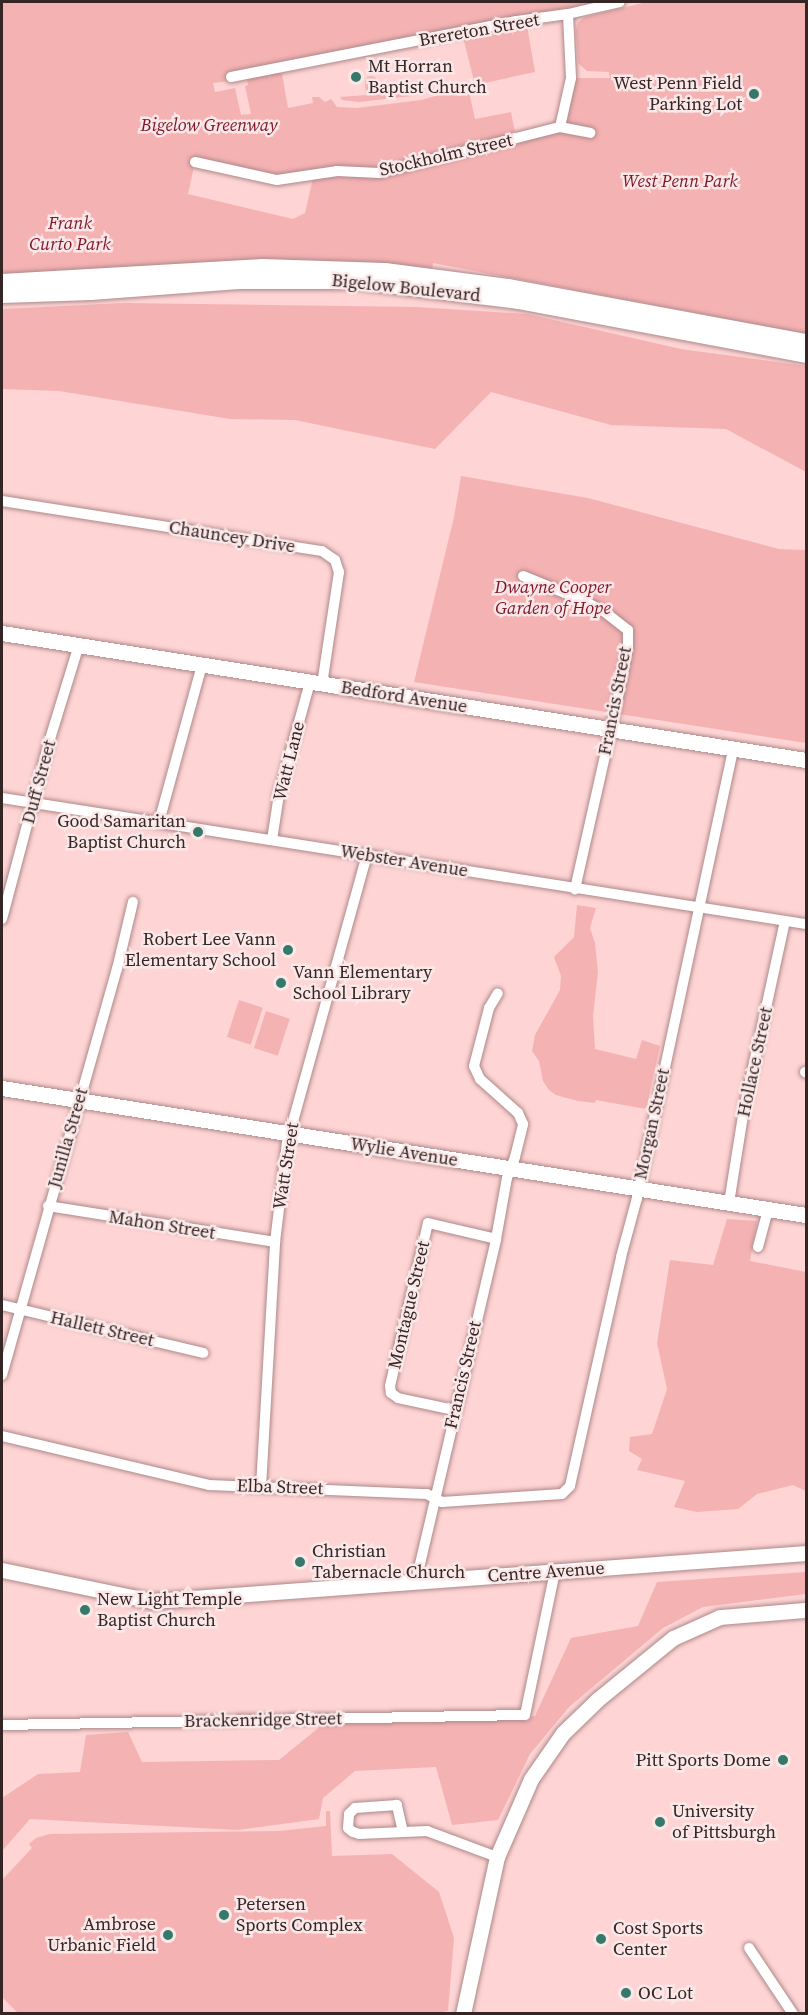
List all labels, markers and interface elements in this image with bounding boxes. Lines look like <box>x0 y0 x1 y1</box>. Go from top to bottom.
street label: Brereton Street <box>417 9 541 51</box>
place label: Mt Horran Baptist Church <box>368 56 487 98</box>
marker: Mt Horran Baptist Church <box>349 70 363 84</box>
place label: West Penn Field Parking Lot <box>613 73 742 116</box>
marker: West Penn Field Parking Lot <box>747 87 761 101</box>
park label: Bigelow Greenway <box>141 114 277 136</box>
street label: Stockholm Street <box>377 129 515 181</box>
park label: West Penn Park <box>622 170 738 192</box>
park label: Frank Curto Park <box>29 213 111 256</box>
street label: Bigelow Boulevard <box>331 269 481 307</box>
street label: Chauncey Drive <box>167 516 297 558</box>
park label: Dwayne Cooper Garden of Hope <box>494 577 612 620</box>
street label: Francis Street <box>594 645 636 757</box>
street label: Bedford Avenue <box>339 676 469 718</box>
street label: Watt Lane <box>269 719 309 803</box>
street label: Duff Street <box>17 738 61 826</box>
place label: Good Samaritan Baptist Church <box>57 811 186 854</box>
marker: Good Samaritan Baptist Church <box>191 825 205 839</box>
street label: Webster Avenue <box>339 840 469 882</box>
place label: Robert Lee Vann Elementary School <box>125 929 276 972</box>
marker: Robert Lee Vann Elementary School <box>281 943 295 957</box>
place label: Vann Elementary School Library <box>293 962 432 1004</box>
marker: Vann Elementary School Library <box>274 976 288 990</box>
street label: Hollace Street <box>733 1005 777 1119</box>
street label: Morgan Street <box>630 1067 674 1181</box>
street label: Junilla Street <box>43 1085 93 1191</box>
street label: Watt Street <box>268 1121 304 1211</box>
street label: Wylie Avenue <box>349 1133 459 1171</box>
street label: Mahon Street <box>107 1206 217 1244</box>
street label: Montague Street <box>384 1239 434 1371</box>
street label: Hallett Street <box>48 1307 156 1351</box>
street label: Francis Street <box>440 1319 486 1431</box>
street label: Elba Street <box>236 1475 324 1499</box>
place label: Christian Tabernacle Church <box>312 1541 465 1584</box>
marker: Christian Tabernacle Church <box>293 1555 307 1569</box>
street label: Centre Avenue <box>487 1557 605 1587</box>
place label: New Light Temple Baptist Church <box>97 1589 243 1632</box>
marker: New Light Temple Baptist Church <box>78 1603 92 1617</box>
street label: Brackenridge Street <box>184 1708 342 1732</box>
place label: Pitt Sports Dome <box>636 1749 771 1771</box>
marker: Pitt Sports Dome <box>776 1753 790 1767</box>
place label: University of Pittsburgh <box>672 1801 776 1844</box>
marker: University of Pittsburgh <box>653 1815 667 1829</box>
place label: Petersen Sports Complex <box>236 1894 363 1936</box>
marker: Petersen Sports Complex <box>217 1908 231 1922</box>
place label: Ambrose Urbanic Field <box>47 1914 156 1956</box>
place label: Cost Sports Center <box>613 1918 703 1960</box>
marker: Ambrose Urbanic Field <box>161 1928 175 1942</box>
marker: Cost Sports Center <box>594 1932 608 1946</box>
place label: OC Lot <box>638 1982 693 2004</box>
marker: OC Lot <box>619 1986 633 2000</box>

